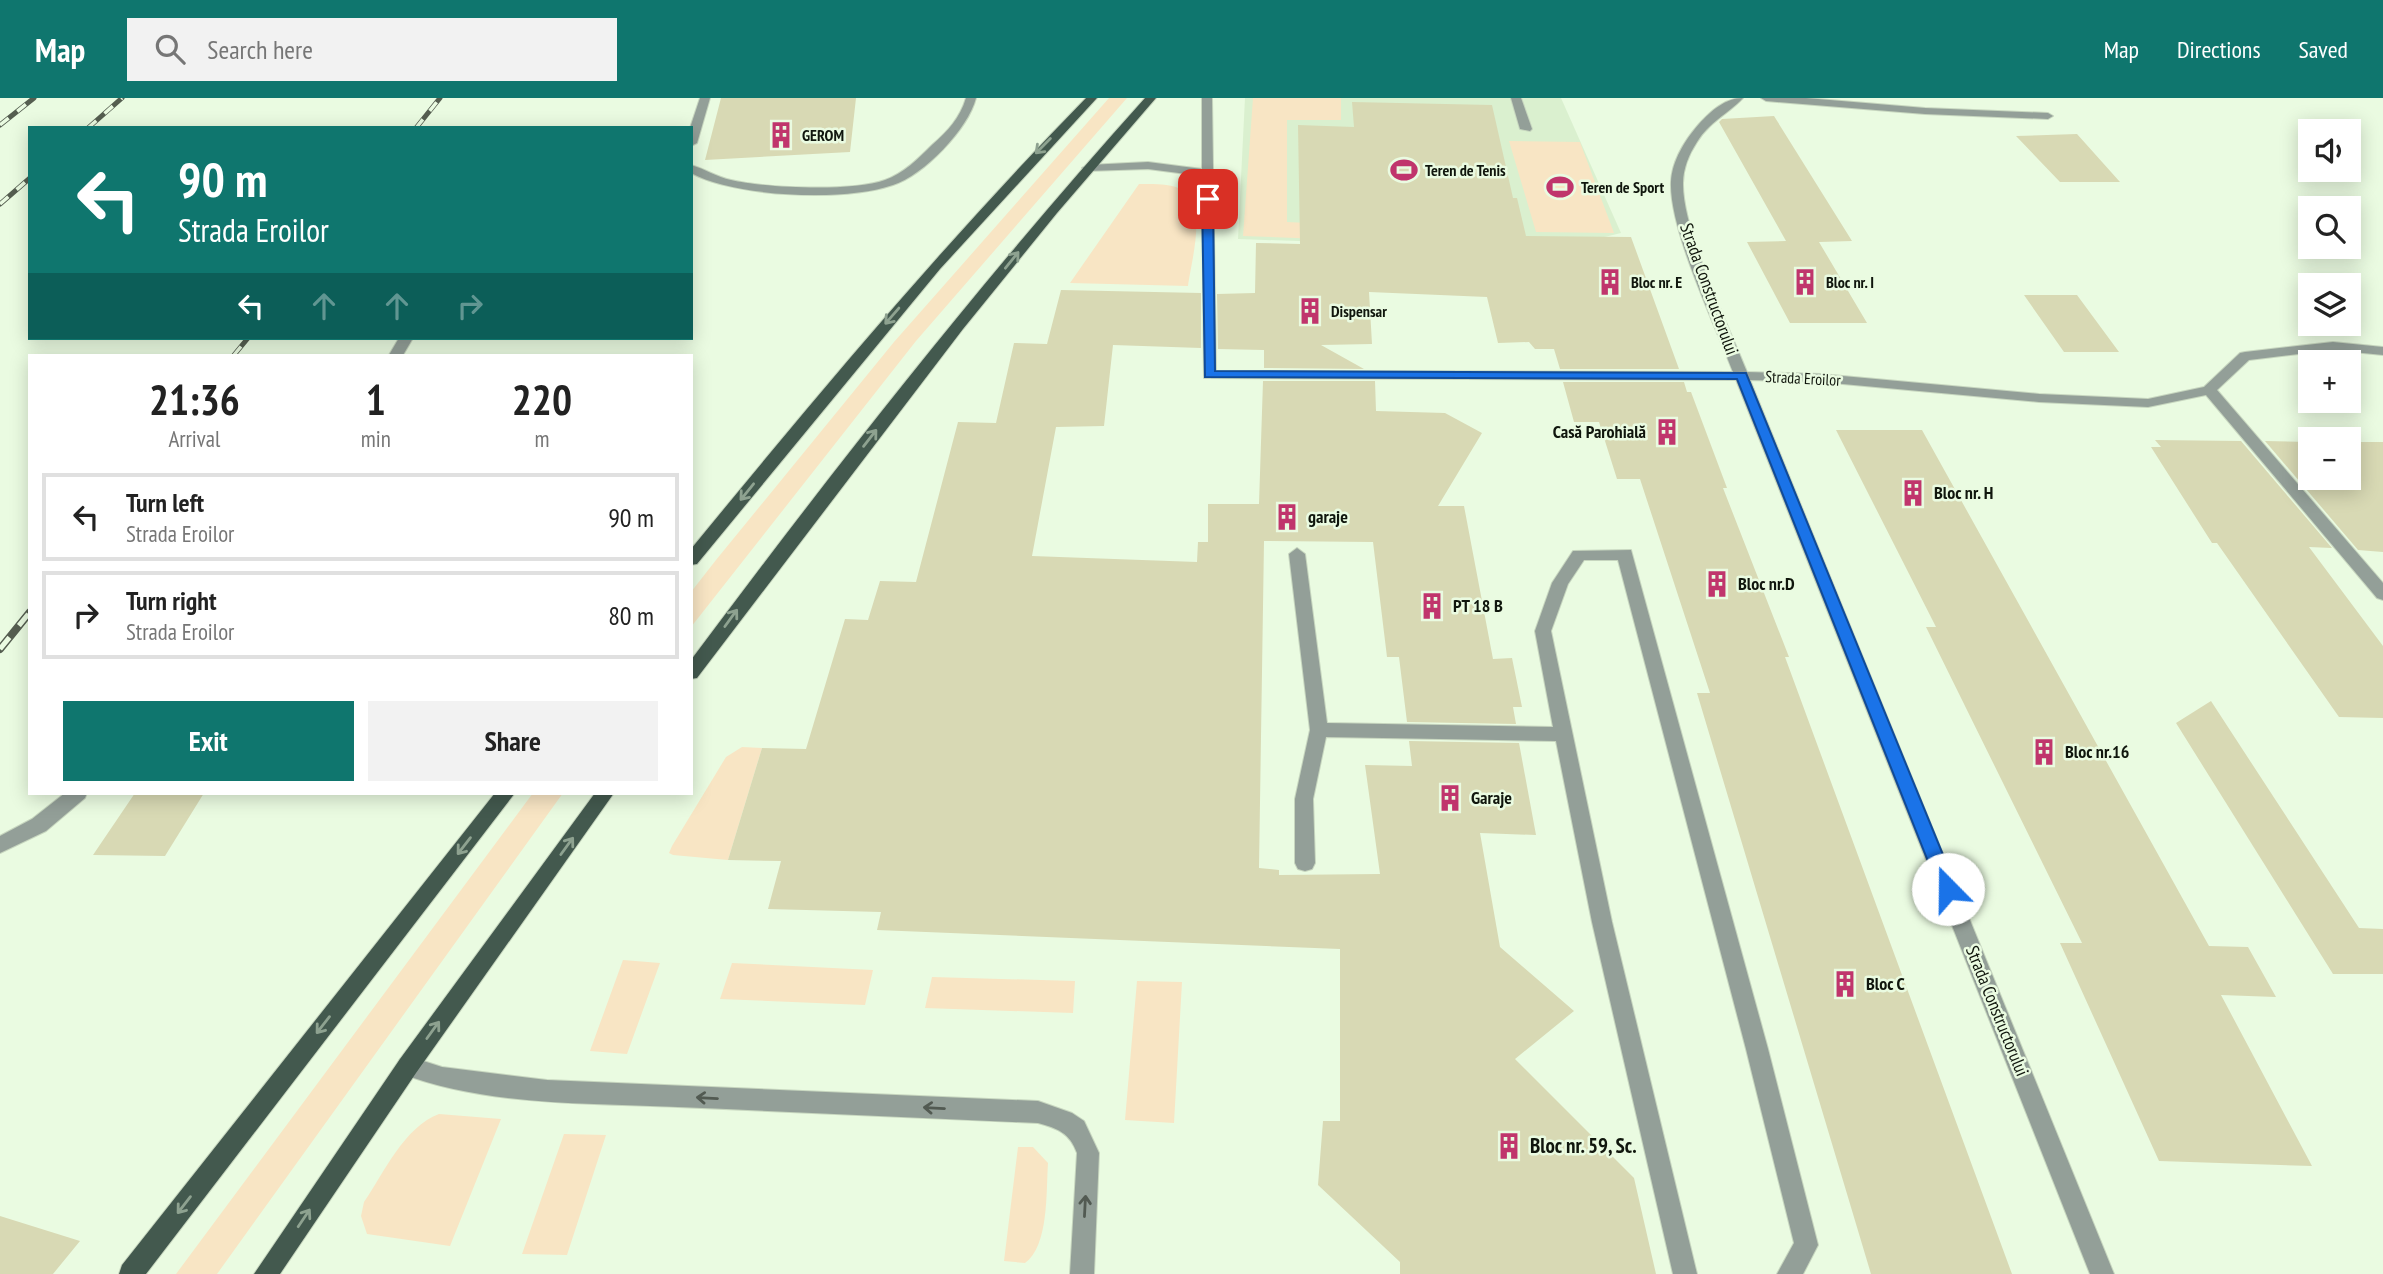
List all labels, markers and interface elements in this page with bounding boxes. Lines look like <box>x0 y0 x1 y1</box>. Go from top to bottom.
search box <box>127 18 617 81</box>
text: Map <box>35 28 85 71</box>
icon: search <box>151 30 189 68</box>
text: Search here <box>207 33 313 66</box>
text: Map <box>2104 34 2139 65</box>
text: Directions <box>2177 34 2261 65</box>
text: Saved <box>2299 34 2348 65</box>
map controls <box>2298 119 2361 490</box>
button: sound <box>2298 119 2361 182</box>
building icon: GEROM <box>766 120 796 150</box>
place label: GEROM <box>802 125 844 145</box>
one-way arrow <box>1035 138 1052 155</box>
text: 90 m <box>178 147 267 211</box>
icon: left <box>63 154 154 245</box>
sports icon: Teren de Tenis <box>1389 155 1419 185</box>
place label: Teren de Tenis <box>1425 160 1506 180</box>
pin <box>1178 169 1238 229</box>
sports icon: Teren de Sport <box>1545 172 1575 202</box>
place label: Teren de Sport <box>1581 177 1664 197</box>
icon: arrive <box>1189 180 1227 218</box>
button: search <box>2298 196 2361 259</box>
text: Strada Eroilor <box>178 209 329 251</box>
street label: Strada Constructorului <box>1675 220 1744 358</box>
one-way arrow <box>1004 251 1019 269</box>
building icon: Bloc nr. E <box>1595 267 1625 297</box>
building icon: Bloc nr. I <box>1790 267 1820 297</box>
place label: Bloc nr. E <box>1631 272 1682 292</box>
place label: Bloc nr. I <box>1826 272 1874 292</box>
button: layers <box>2298 273 2361 336</box>
icon: left <box>232 287 270 325</box>
icon: ahead <box>305 287 343 325</box>
icon: ahead <box>378 287 416 325</box>
icon: right <box>451 287 489 325</box>
building icon: Dispensar <box>1295 296 1325 326</box>
place label: Dispensar <box>1331 301 1387 321</box>
one-way arrow <box>884 307 900 325</box>
button: + <box>2298 350 2361 413</box>
street label: Strada Eroilor <box>1765 366 1842 390</box>
text: 21:36 <box>149 372 240 427</box>
text: 1 <box>366 372 386 427</box>
text: 220 <box>512 372 572 427</box>
building icon: Casă Parohială <box>1652 417 1682 447</box>
place label: Casă Parohială <box>1553 420 1646 443</box>
text: Arrival <box>168 424 220 453</box>
text: min <box>361 424 391 453</box>
text: m <box>534 424 549 453</box>
button: − <box>2298 427 2361 490</box>
one-way arrow <box>863 429 878 448</box>
building icon: Bloc nr. H <box>1898 478 1928 508</box>
place label: Bloc nr. H <box>1934 481 1993 504</box>
one-way arrow <box>739 482 755 500</box>
text: Turn left <box>126 486 204 519</box>
icon: left <box>67 498 105 536</box>
text: 90 m <box>608 501 654 534</box>
building icon: garaje <box>1272 502 1302 532</box>
place label: garaje <box>1308 505 1348 528</box>
text: Strada Eroilor <box>126 519 234 548</box>
building icon: Bloc nr.D <box>1702 569 1732 599</box>
place label: Bloc nr.D <box>1738 572 1795 595</box>
text: Turn right <box>126 584 217 617</box>
building icon: PT 18 B <box>1417 591 1447 621</box>
place label: PT 18 B <box>1453 594 1503 617</box>
icon: right <box>67 596 105 634</box>
text: 80 m <box>608 599 654 632</box>
one-way arrow <box>724 609 738 628</box>
text: Strada Eroilor <box>126 617 234 646</box>
button: Exit <box>63 701 354 781</box>
button: Share <box>368 701 658 781</box>
building icon: Bloc nr.16 <box>2029 737 2059 767</box>
place label: Bloc nr.16 <box>2065 740 2129 763</box>
building icon: Garaje <box>1435 783 1465 813</box>
place label: Garaje <box>1471 786 1512 809</box>
one-way arrow <box>456 837 472 855</box>
one-way arrow <box>559 837 574 856</box>
position arrow <box>1911 852 1985 926</box>
street label: Strada Constructorului <box>1961 942 2034 1079</box>
building icon: Bloc C <box>1830 969 1860 999</box>
place label: Bloc C <box>1866 972 1905 995</box>
one-way arrow <box>316 1015 331 1033</box>
one-way arrow <box>426 1022 441 1040</box>
one-way arrow <box>695 1091 718 1104</box>
one-way arrow <box>923 1101 946 1114</box>
building icon: Bloc nr. 59, Sc. <box>1494 1131 1524 1161</box>
place label: Bloc nr. 59, Sc. <box>1530 1132 1637 1159</box>
one-way arrow <box>176 1195 191 1213</box>
one-way arrow <box>1079 1195 1092 1218</box>
one-way arrow <box>297 1209 311 1228</box>

